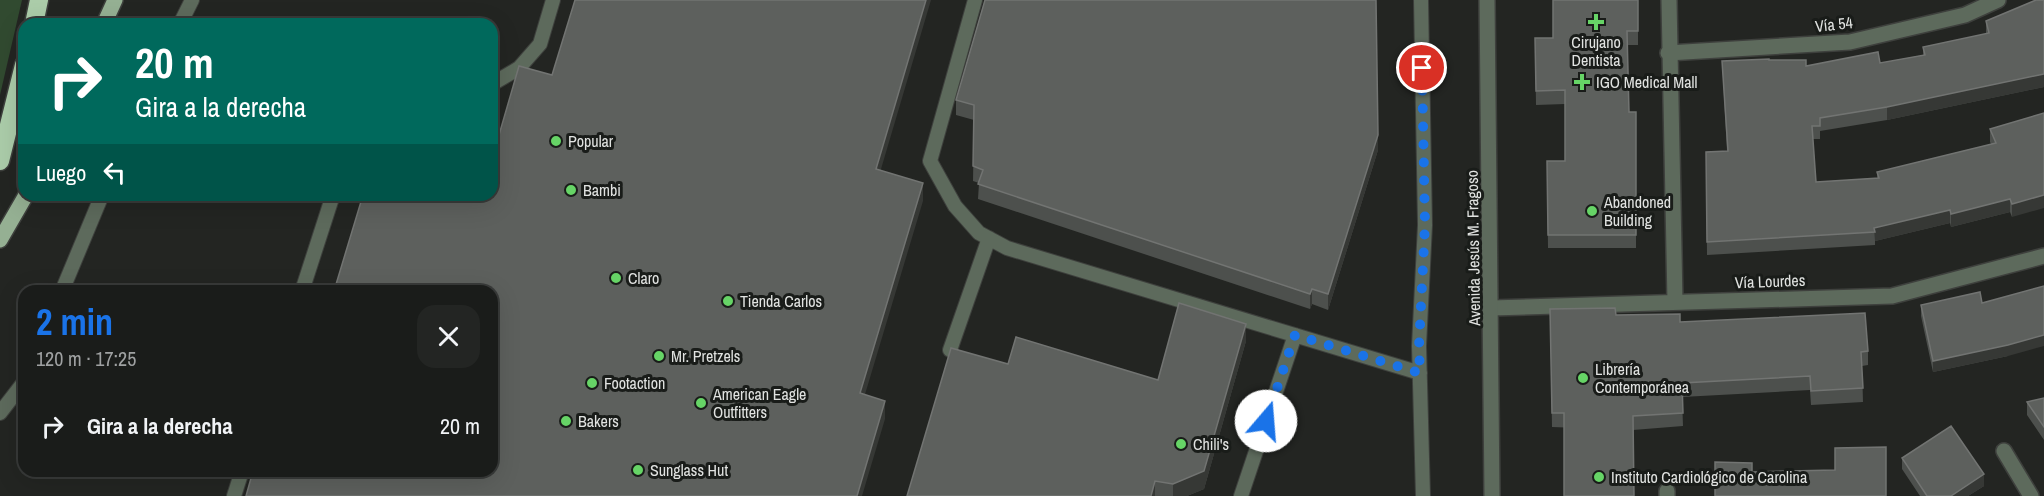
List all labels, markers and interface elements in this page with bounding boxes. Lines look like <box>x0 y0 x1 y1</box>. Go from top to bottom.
street label: Vía 54 <box>1814 11 1854 37</box>
marker: Cirujano Dentista <box>1587 13 1605 31</box>
place label: Cirujano Dentista <box>1571 31 1621 71</box>
text: 20 m <box>135 35 214 91</box>
icon: right <box>36 42 114 120</box>
pin <box>1396 42 1447 93</box>
icon: arrive <box>1405 51 1438 84</box>
place label: IGO Medical Mall <box>1596 71 1697 93</box>
marker: IGO Medical Mall <box>1573 73 1591 91</box>
text: Gira a la derecha <box>135 89 306 125</box>
place label: Popular <box>568 130 614 152</box>
marker: Popular <box>549 134 563 148</box>
icon: left <box>98 156 131 189</box>
text: Luego <box>36 158 86 188</box>
street label: Avenida Jesús M. Fragoso <box>1461 170 1485 327</box>
place label: Bambi <box>583 179 621 201</box>
marker: Bambi <box>564 183 578 197</box>
place label: Abandoned Building <box>1603 191 1671 231</box>
marker: Abandoned Building <box>1585 204 1599 218</box>
place label: Claro <box>628 267 659 289</box>
street label: Vía Lourdes <box>1734 269 1806 293</box>
marker: Claro <box>609 271 623 285</box>
place label: Tienda Carlos <box>740 290 822 312</box>
marker: Tienda Carlos <box>721 294 735 308</box>
text: 2 min <box>36 298 113 346</box>
button: close <box>417 305 480 368</box>
text: 120 m · 17:25 <box>36 345 136 372</box>
place label: Mr. Pretzels <box>671 345 740 367</box>
marker: Mr. Pretzels <box>652 349 666 363</box>
place label: Librería Contemporánea <box>1595 358 1690 398</box>
marker: Librería Contemporánea <box>1576 371 1590 385</box>
place label: Footaction <box>604 372 665 394</box>
marker: Footaction <box>585 376 599 390</box>
place label: American Eagle Outfitters <box>712 383 806 423</box>
position arrow <box>1234 389 1298 453</box>
marker: American Eagle Outfitters <box>694 396 708 410</box>
icon: right <box>36 410 69 443</box>
place label: Bakers <box>578 410 619 432</box>
text: Gira a la derecha <box>87 411 232 441</box>
text: 20 m <box>440 411 480 441</box>
marker: Bakers <box>559 414 573 428</box>
place label: Chili's <box>1193 433 1229 455</box>
marker: Chili's <box>1174 437 1188 451</box>
place label: Sunglass Hut <box>650 459 728 481</box>
marker: Sunglass Hut <box>631 463 645 477</box>
place label: Instituto Cardiológico de Carolina <box>1611 466 1808 488</box>
marker: Instituto Cardiológico de Carolina <box>1592 470 1606 484</box>

